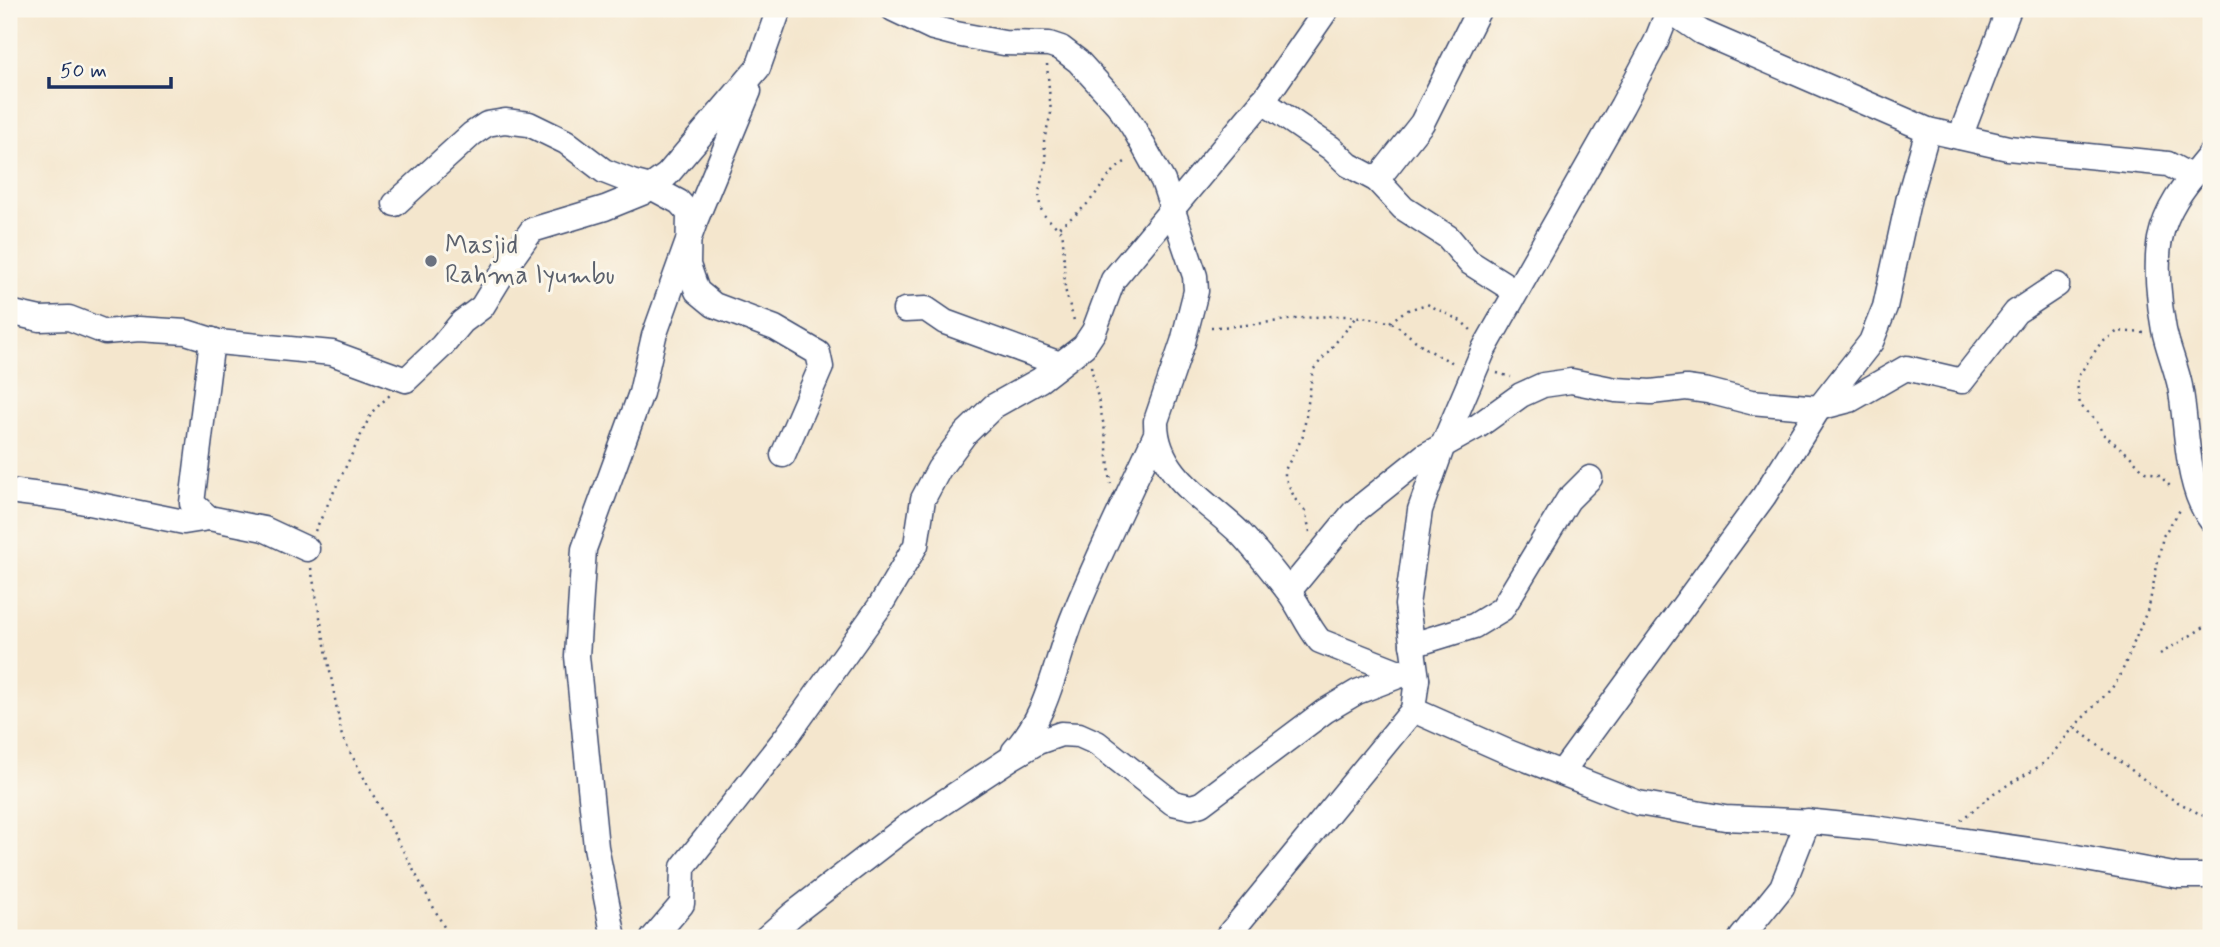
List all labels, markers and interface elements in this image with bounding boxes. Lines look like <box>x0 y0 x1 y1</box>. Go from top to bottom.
scale bar <box>49 46 172 90</box>
text: 50 m <box>60 57 107 85</box>
place label: Masjid Rahma Iyumbu <box>445 229 615 293</box>
marker: Masjid Rahma Iyumbu <box>423 253 439 269</box>

